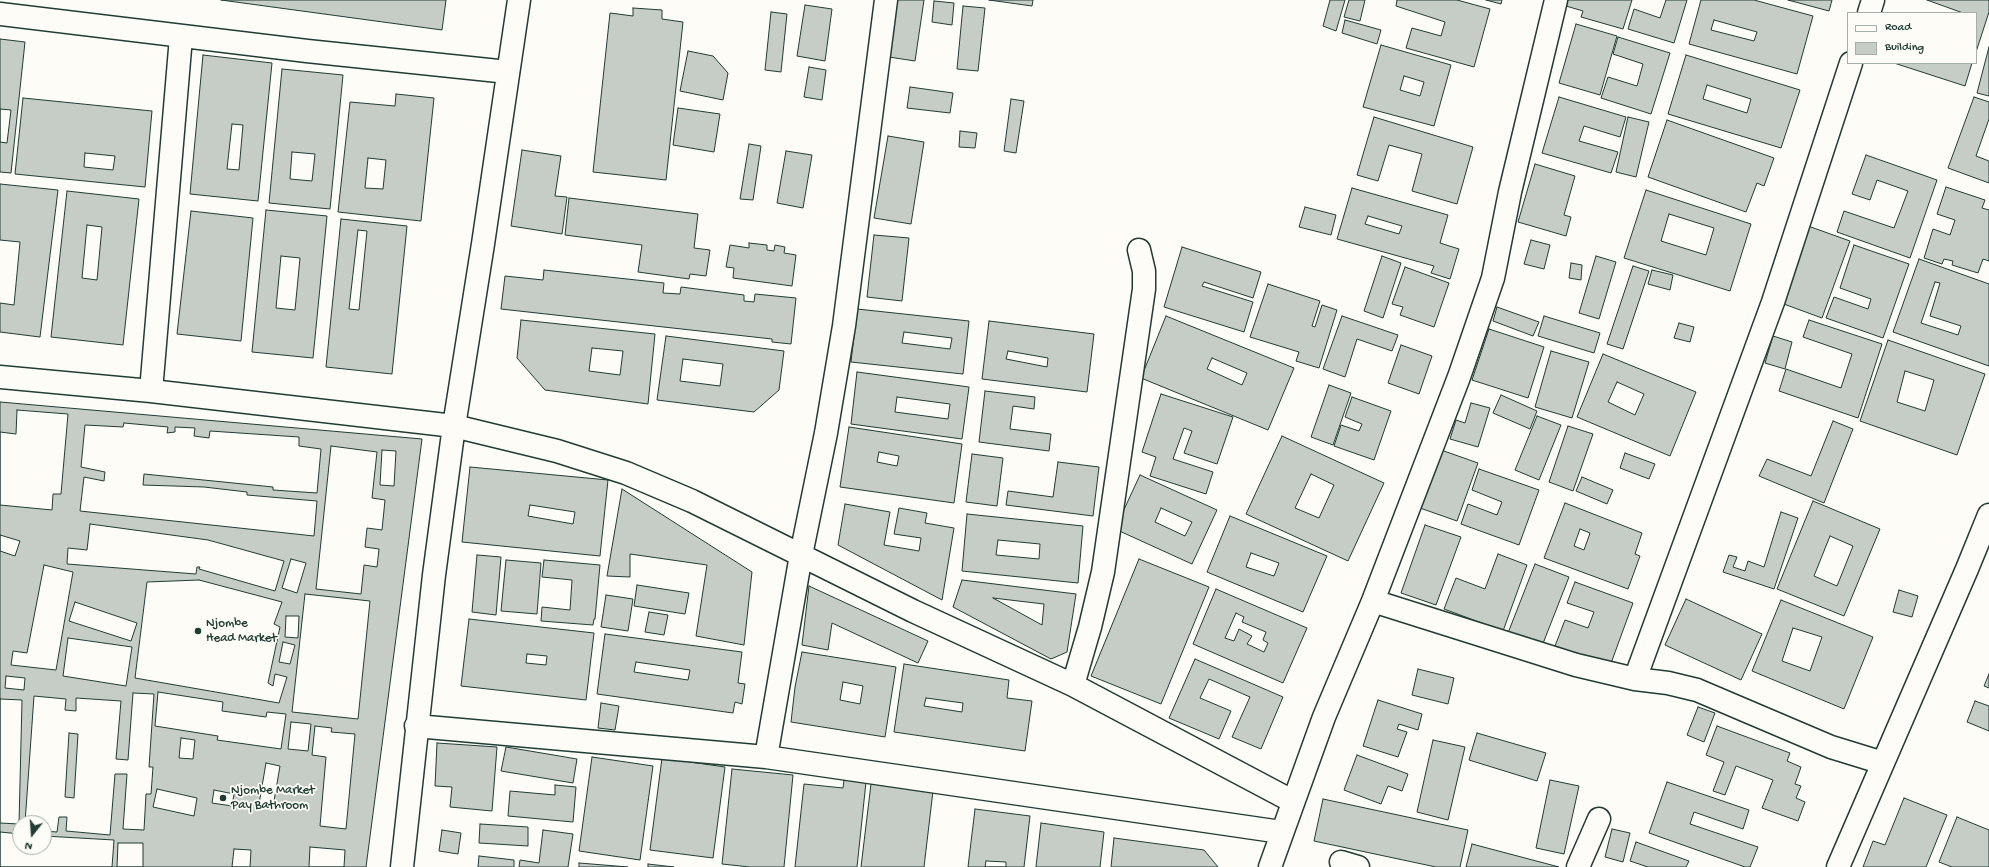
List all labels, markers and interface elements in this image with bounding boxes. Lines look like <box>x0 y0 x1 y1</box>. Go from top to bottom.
legend <box>1847 12 1977 64</box>
text: Road <box>1885 21 1911 35</box>
text: Building <box>1885 41 1924 55</box>
place label: Njombe Head Market <box>206 616 277 647</box>
marker: Njombe Head Market <box>193 626 203 636</box>
place label: Njombe Market Pay Bathroom <box>231 783 315 814</box>
marker: Njombe Market Pay Bathroom <box>218 793 228 803</box>
north arrow <box>12 815 52 855</box>
text: N <box>24 839 34 852</box>

